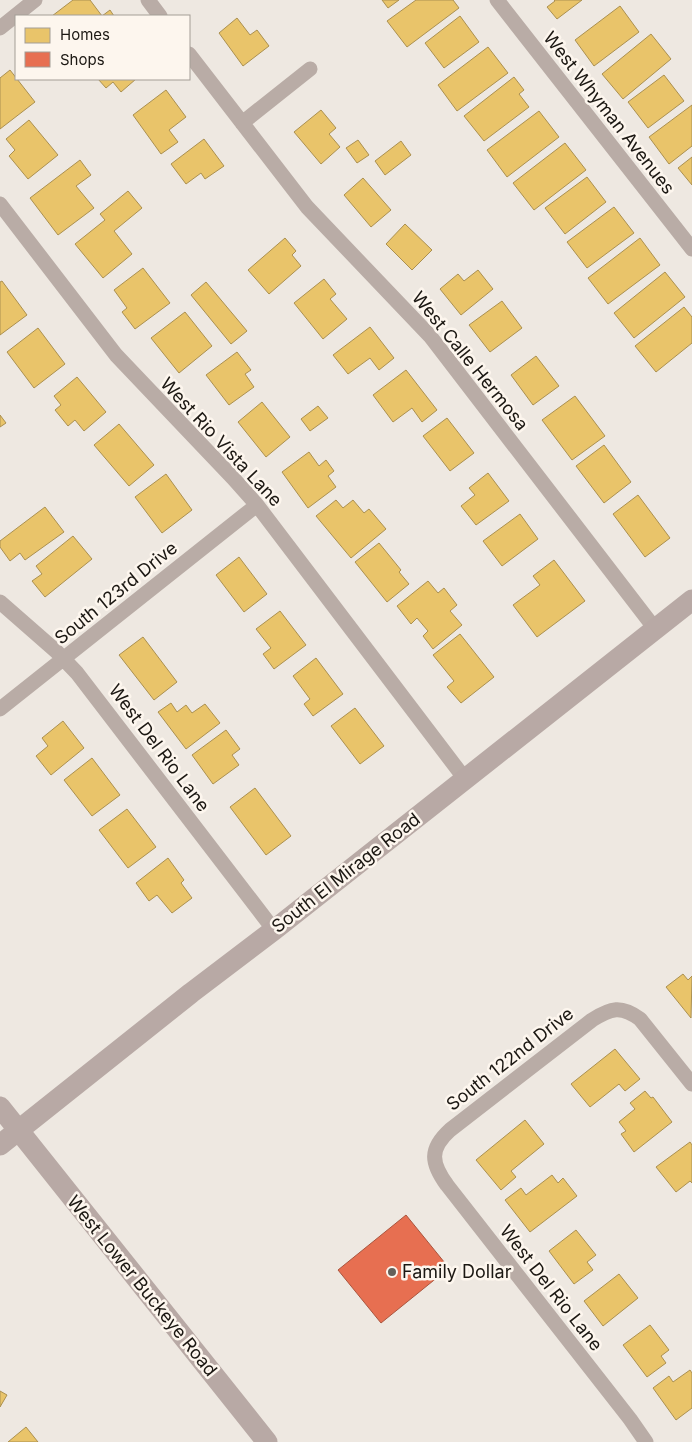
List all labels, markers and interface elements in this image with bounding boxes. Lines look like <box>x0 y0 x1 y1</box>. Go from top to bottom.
legend <box>15 15 190 80</box>
text: Homes <box>60 25 110 44</box>
street label: West Whyman Avenues <box>539 27 679 198</box>
text: Shops <box>60 50 105 69</box>
street label: West Calle Hermosa <box>408 287 533 434</box>
street label: West Rio Vista Lane <box>156 373 286 510</box>
street label: South 123rd Drive <box>50 537 181 648</box>
street label: West Del Rio Lane <box>105 680 214 815</box>
street label: South El Mirage Road <box>267 808 424 937</box>
street label: South 122nd Drive <box>442 1003 577 1115</box>
street label: West Lower Buckeye Road <box>63 1191 222 1380</box>
street label: West Del Rio Lane <box>496 1221 607 1355</box>
place label: Family Dollar <box>402 1261 512 1282</box>
marker: Family Dollar <box>386 1266 398 1278</box>

